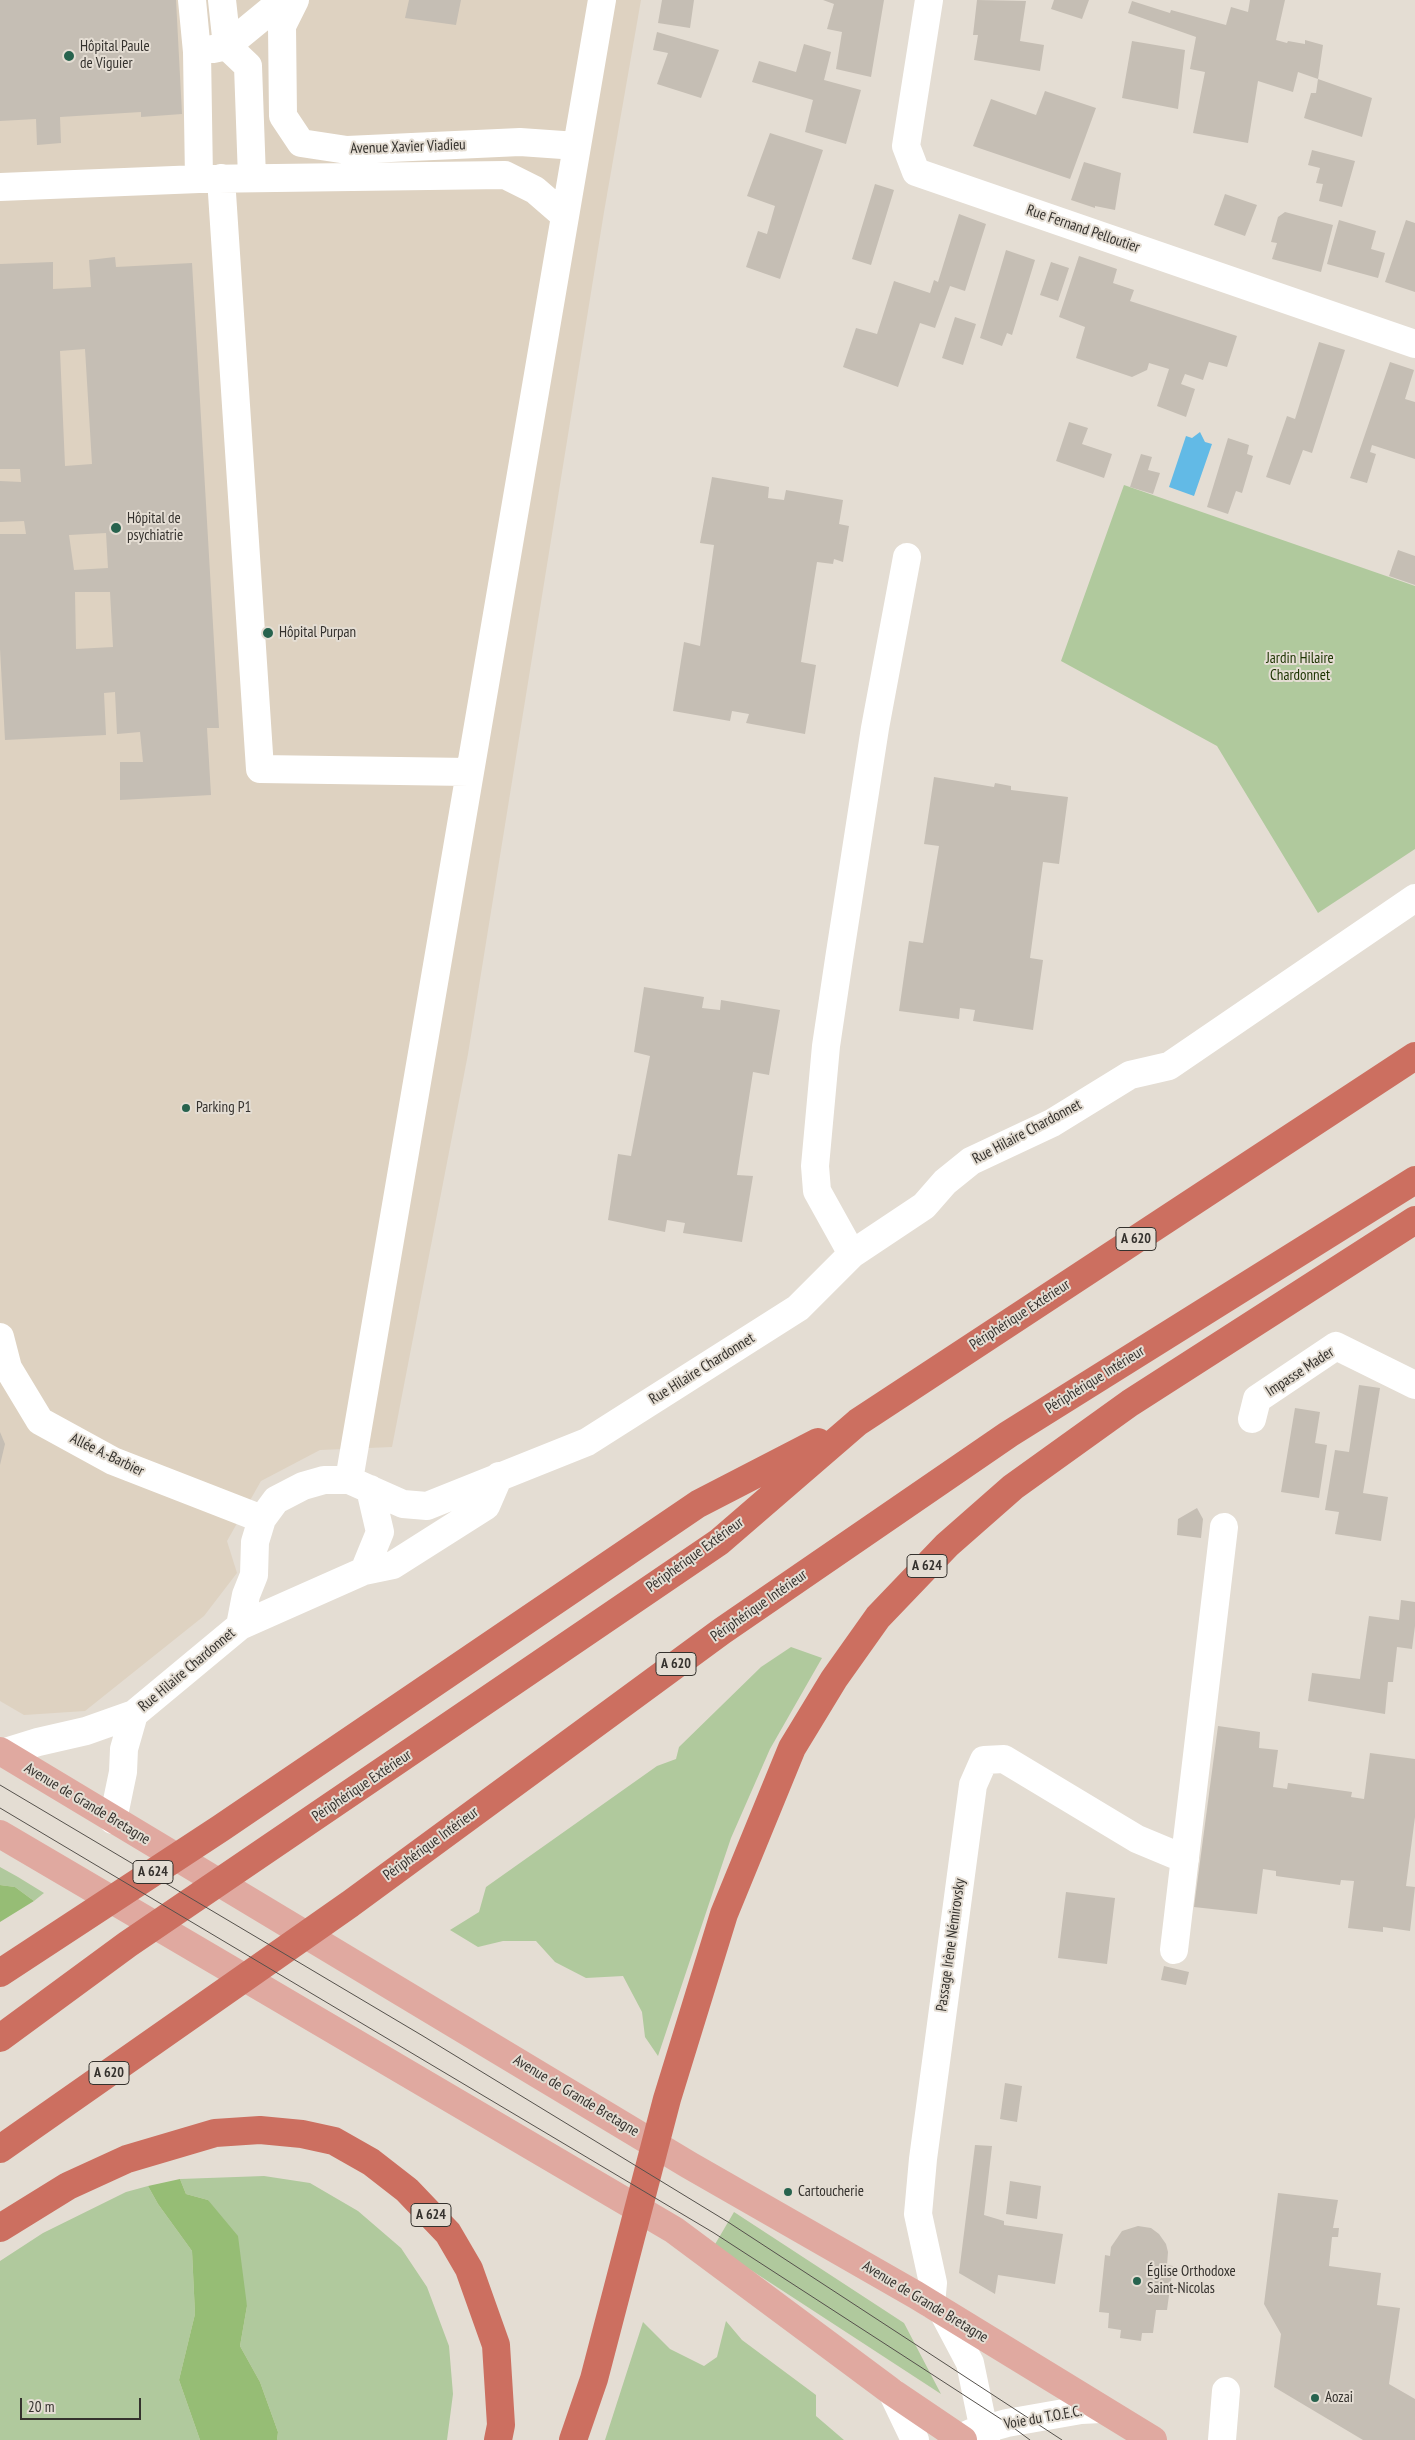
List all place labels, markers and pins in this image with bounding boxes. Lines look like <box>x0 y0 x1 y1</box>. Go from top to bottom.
place label: Hôpital Paule de Viguier <box>80 38 150 73</box>
marker: Hôpital Paule de Viguier <box>62 49 76 63</box>
place label: Hôpital de psychiatrie <box>127 510 183 545</box>
marker: Hôpital de psychiatrie <box>109 521 123 535</box>
place label: Hôpital Purpan <box>279 624 356 642</box>
marker: Hôpital Purpan <box>261 626 275 640</box>
place label: Parking P1 <box>196 1099 251 1117</box>
marker: Parking P1 <box>180 1102 192 1114</box>
place label: Cartoucherie <box>798 2183 864 2201</box>
marker: Cartoucherie <box>782 2186 794 2198</box>
place label: Église Orthodoxe Saint-Nicolas <box>1147 2263 1236 2298</box>
marker: Église Orthodoxe Saint-Nicolas <box>1131 2275 1143 2287</box>
place label: Aozai <box>1325 2389 1353 2407</box>
marker: Aozai <box>1309 2392 1321 2404</box>

